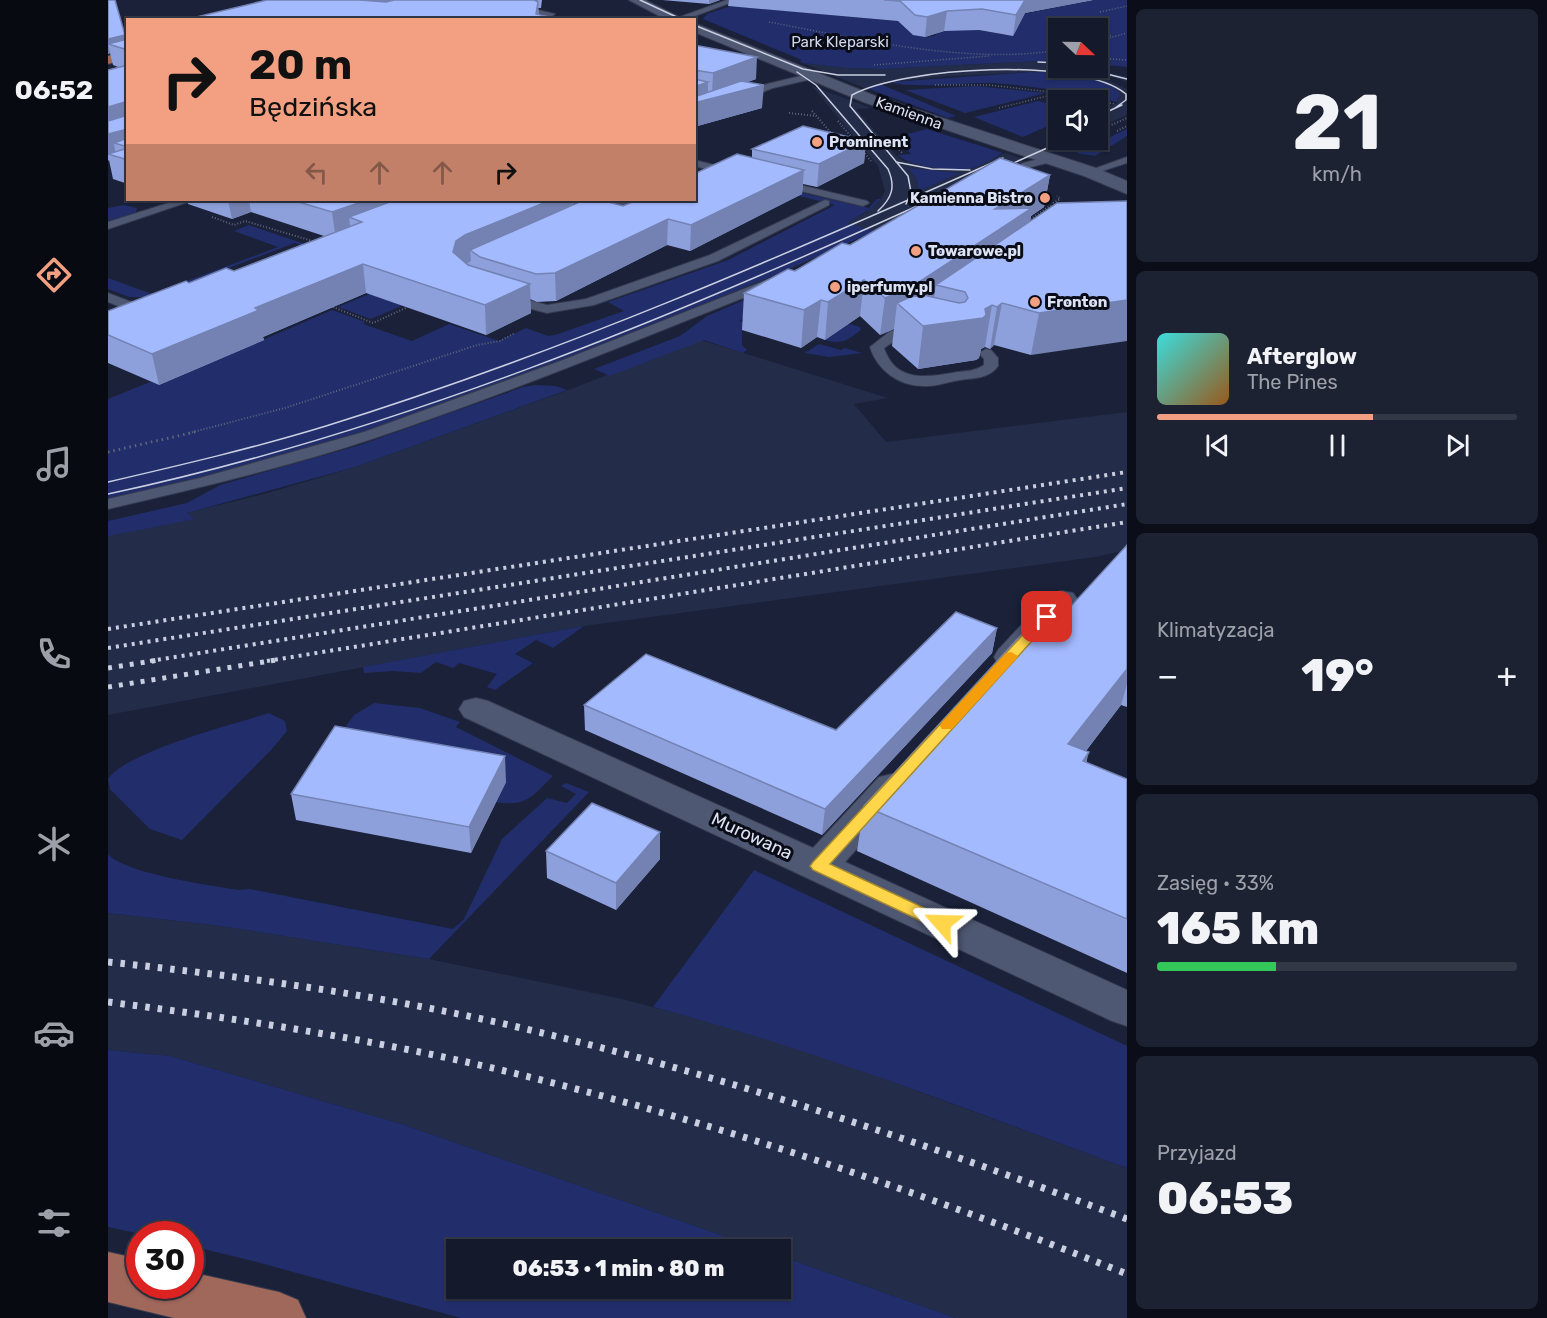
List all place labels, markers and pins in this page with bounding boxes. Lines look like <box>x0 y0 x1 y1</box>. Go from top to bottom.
place label: Prominent <box>829 133 908 151</box>
marker: Prominent <box>810 135 824 149</box>
place label: Kamienna Bistro <box>910 189 1033 207</box>
marker: Kamienna Bistro <box>1038 191 1052 205</box>
place label: Towarowe.pl <box>928 242 1021 260</box>
marker: Towarowe.pl <box>909 244 923 258</box>
place label: iperfumy.pl <box>847 278 932 296</box>
marker: iperfumy.pl <box>828 280 842 294</box>
place label: Fronton <box>1047 293 1107 311</box>
marker: Fronton <box>1028 295 1042 309</box>
pin <box>1021 591 1072 642</box>

